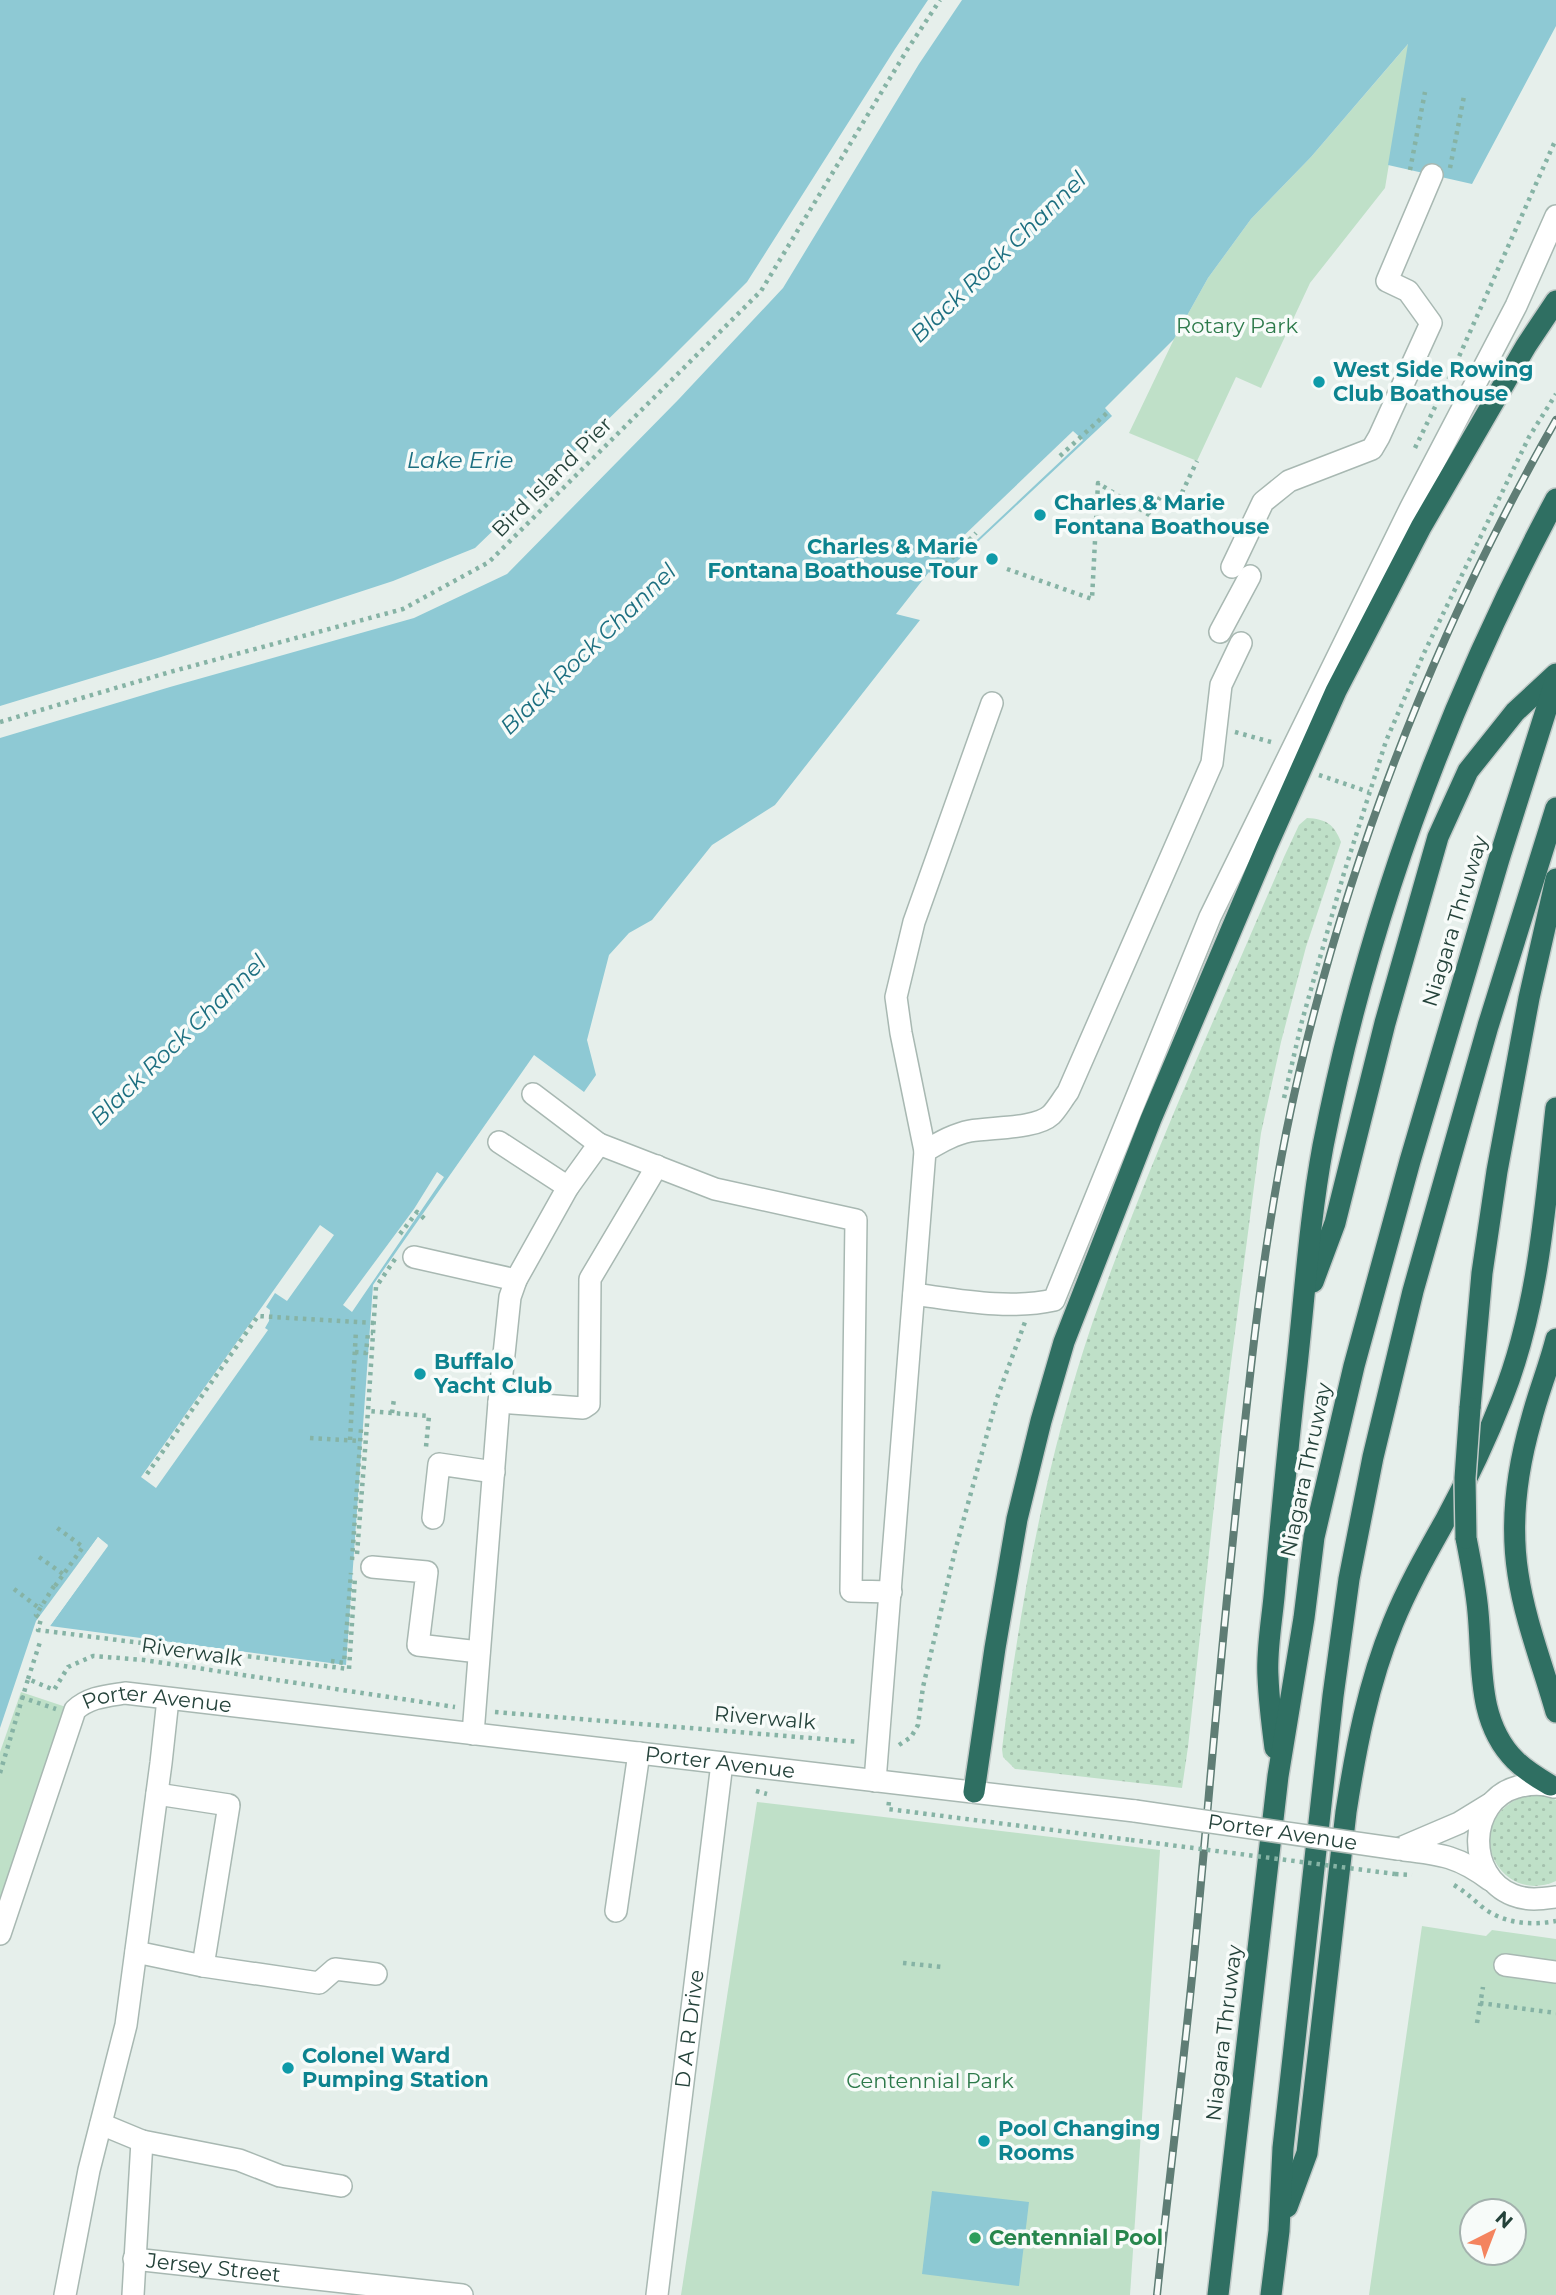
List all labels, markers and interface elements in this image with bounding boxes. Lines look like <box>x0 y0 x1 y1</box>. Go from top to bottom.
water label: Black Rock Channel <box>904 165 1092 348</box>
park label: Rotary Park <box>1176 313 1298 338</box>
place label: West Side Rowing Club Boathouse <box>1333 357 1533 406</box>
marker: West Side Rowing Club Boathouse <box>1311 374 1327 390</box>
street label: Bird Island Pier <box>486 411 617 542</box>
water label: Lake Erie <box>407 446 513 474</box>
place label: Charles & Marie Fontana Boathouse <box>1054 490 1269 539</box>
marker: Charles & Marie Fontana Boathouse <box>1032 507 1048 523</box>
place label: Charles & Marie Fontana Boathouse Tour <box>708 534 978 583</box>
marker: Charles & Marie Fontana Boathouse Tour <box>984 551 1000 567</box>
water label: Black Rock Channel <box>494 557 682 740</box>
street label: Niagara Thruway <box>1417 832 1493 1009</box>
water label: Black Rock Channel <box>84 948 272 1131</box>
place label: Buffalo Yacht Club <box>433 1349 552 1398</box>
marker: Buffalo Yacht Club <box>412 1366 428 1382</box>
street label: Niagara Thruway <box>1275 1380 1336 1559</box>
street label: Riverwalk <box>140 1632 245 1671</box>
street label: Porter Avenue <box>78 1680 233 1717</box>
street label: Riverwalk <box>713 1701 817 1734</box>
street label: Porter Avenue <box>644 1741 796 1783</box>
street label: Porter Avenue <box>1206 1809 1359 1855</box>
street label: Niagara Thruway <box>1200 1943 1247 2123</box>
street label: D A R Drive <box>669 1968 709 2090</box>
place label: Colonel Ward Pumping Station <box>302 2043 489 2092</box>
marker: Colonel Ward Pumping Station <box>280 2060 296 2076</box>
park label: Centennial Park <box>846 2068 1014 2093</box>
place label: Pool Changing Rooms <box>998 2116 1161 2165</box>
marker: Pool Changing Rooms <box>976 2133 992 2149</box>
north arrow <box>1458 2197 1528 2267</box>
text: N <box>1491 2206 1517 2233</box>
place label: Centennial Pool <box>989 2225 1163 2250</box>
marker: Centennial Pool <box>967 2230 983 2246</box>
street label: Jersey Street <box>144 2247 282 2287</box>

